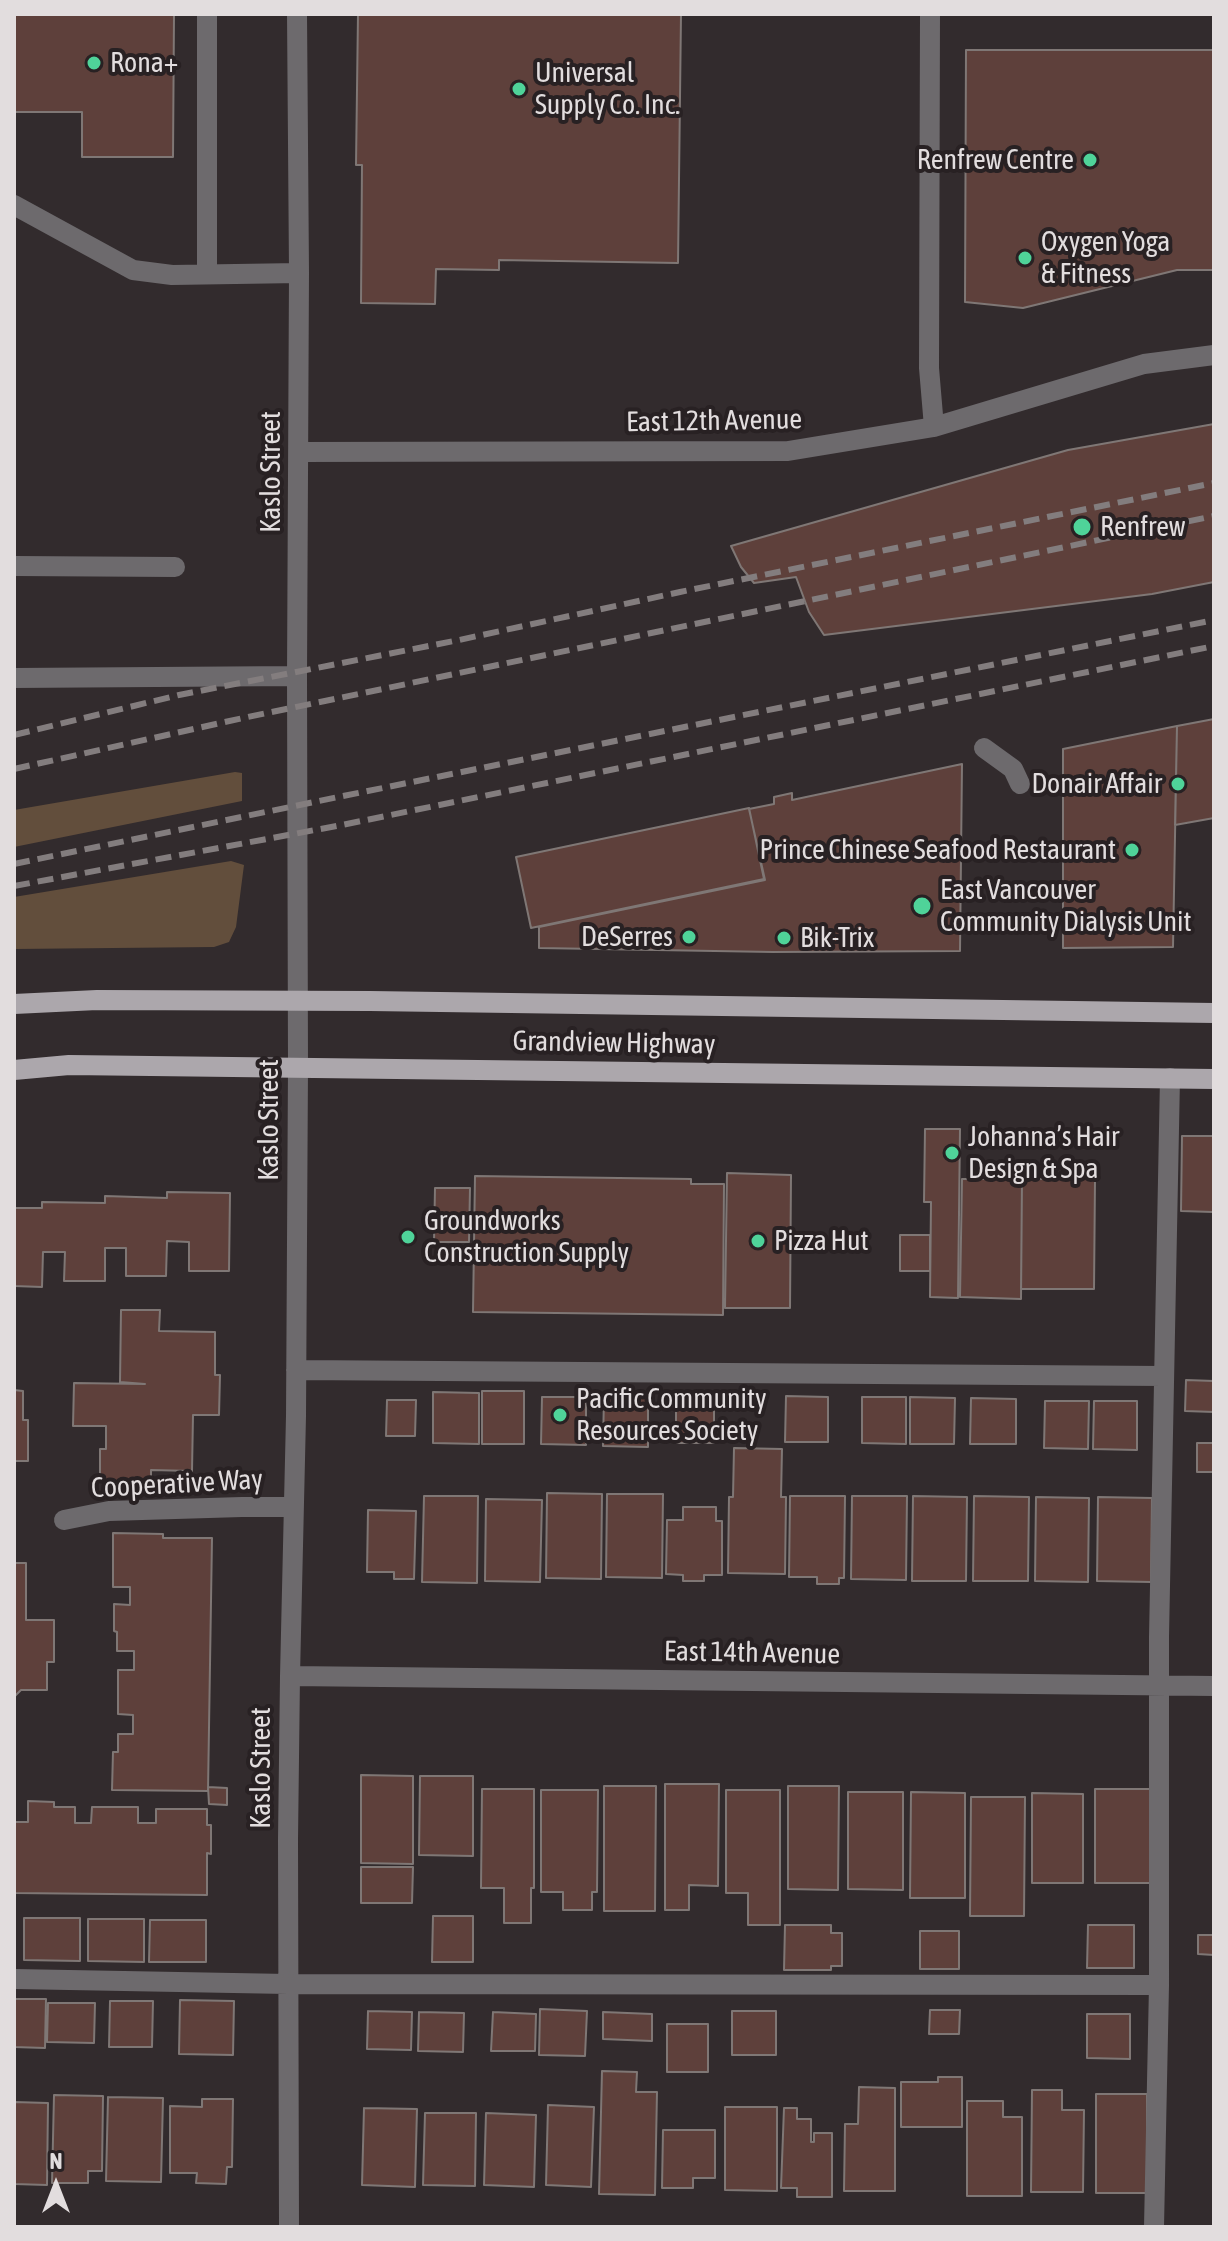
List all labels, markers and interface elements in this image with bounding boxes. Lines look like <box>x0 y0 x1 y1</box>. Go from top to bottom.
place label: Rona+ <box>110 46 178 80</box>
marker: Rona+ <box>85 54 103 72</box>
place label: Universal Supply Co. Inc. <box>535 56 680 122</box>
marker: Universal Supply Co. Inc. <box>510 80 528 98</box>
place label: Renfrew Centre <box>917 143 1074 177</box>
marker: Renfrew Centre <box>1081 151 1099 169</box>
place label: Oxygen Yoga & Fitness <box>1041 225 1170 291</box>
marker: Oxygen Yoga & Fitness <box>1016 249 1034 267</box>
street label: East 12th Avenue <box>626 403 802 439</box>
street label: Kaslo Street <box>254 411 288 533</box>
place label: Renfrew <box>1100 510 1185 544</box>
marker: Renfrew <box>1071 516 1093 538</box>
place label: Donair Affair <box>1031 767 1162 801</box>
marker: Donair Affair <box>1169 775 1187 793</box>
place label: Prince Chinese Seafood Restaurant <box>760 833 1116 867</box>
marker: Prince Chinese Seafood Restaurant <box>1123 841 1141 859</box>
place label: East Vancouver Community Dialysis Unit <box>940 873 1192 939</box>
marker: East Vancouver Community Dialysis Unit <box>911 895 933 917</box>
place label: DeSerres <box>581 920 673 954</box>
place label: Bik-Trix <box>800 921 874 955</box>
marker: DeSerres <box>680 928 698 946</box>
marker: Bik-Trix <box>775 929 793 947</box>
street label: Grandview Highway <box>512 1024 716 1062</box>
street label: Kaslo Street <box>252 1059 286 1181</box>
place label: Johanna’s Hair Design & Spa <box>968 1120 1119 1186</box>
marker: Johanna’s Hair Design & Spa <box>943 1144 961 1162</box>
place label: Groundworks Construction Supply <box>424 1204 629 1270</box>
place label: Pizza Hut <box>774 1224 868 1258</box>
marker: Groundworks Construction Supply <box>399 1228 417 1246</box>
marker: Pizza Hut <box>749 1232 767 1250</box>
place label: Pacific Community Resources Society <box>576 1382 767 1448</box>
marker: Pacific Community Resources Society <box>551 1406 569 1424</box>
street label: Cooperative Way <box>90 1463 264 1505</box>
street label: East 14th Avenue <box>664 1635 840 1671</box>
street label: Kaslo Street <box>244 1707 278 1829</box>
north arrow <box>16 2145 96 2225</box>
text: N <box>50 2148 62 2174</box>

